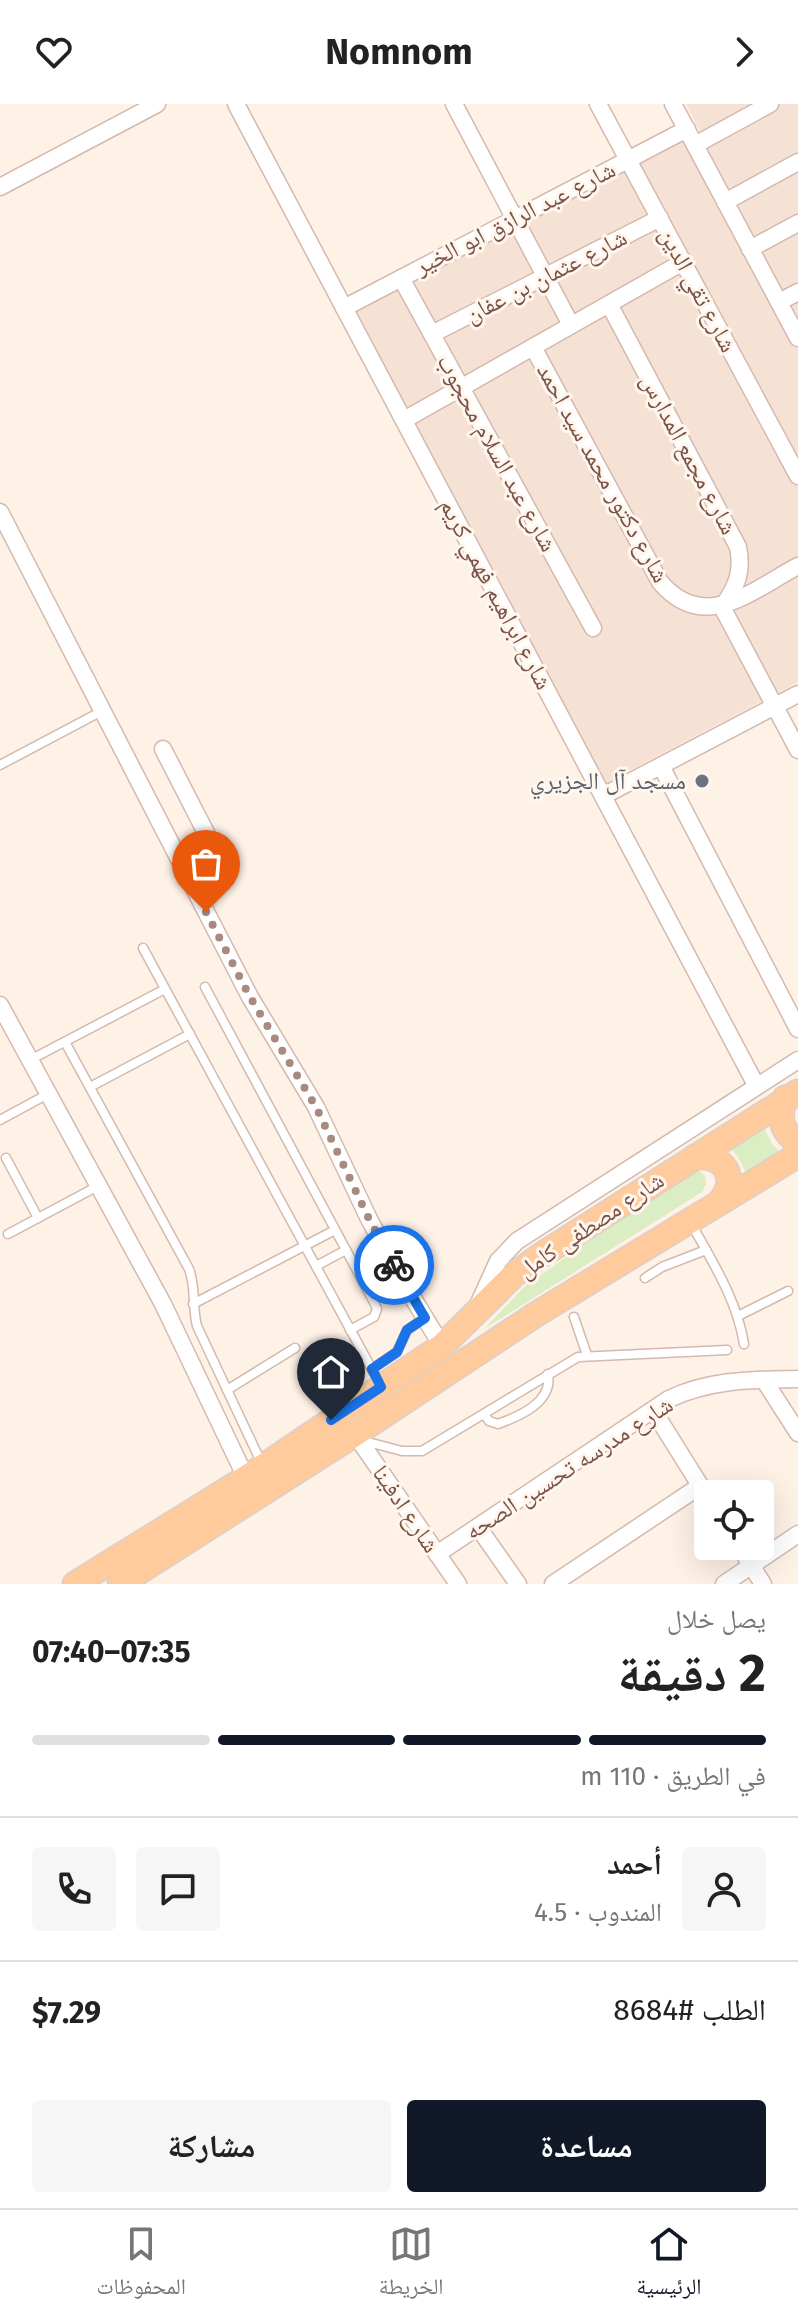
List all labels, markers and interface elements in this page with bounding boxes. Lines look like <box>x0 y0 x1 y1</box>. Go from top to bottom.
icon: heart <box>32 30 76 74</box>
text: Nomnom <box>325 30 473 74</box>
icon: forward <box>722 30 766 74</box>
street label: شارع عبد الرازق ابو الخير <box>409 155 620 282</box>
street label: شارع عثمان بن عفان <box>460 223 632 330</box>
street label: شارع تقي الدين <box>649 223 742 359</box>
street label: شارع عبد السلام محجوب <box>429 350 563 557</box>
street label: شارع دكتور محمد سيد احمد <box>530 358 675 588</box>
street label: شارع مجمع المدارس <box>634 369 743 540</box>
street label: شارع ابراهيم فهمي كريم <box>429 494 558 697</box>
place label: مسجد آل الجزيري <box>530 767 686 800</box>
marker: مسجد آل الجزيري <box>693 772 711 790</box>
pin <box>172 830 240 912</box>
icon: bag <box>184 842 228 886</box>
street label: شارع مصطفى كامل <box>513 1166 670 1285</box>
courier <box>354 1225 434 1305</box>
icon: bike <box>372 1243 416 1287</box>
pin <box>297 1338 365 1420</box>
icon: home <box>309 1350 353 1394</box>
street label: شارع مدرسه تحسين الصحه <box>460 1390 679 1546</box>
street label: شارع ادفينا <box>366 1460 445 1559</box>
map controls <box>694 1480 774 1560</box>
button: locate <box>694 1480 774 1560</box>
text: يصل خلال <box>667 1604 766 1635</box>
text: 07:35–07:40 <box>32 1634 191 1670</box>
text: 2 دقيقة <box>618 1642 766 1705</box>
text: في الطريق · 110 m <box>580 1761 766 1792</box>
text: أحمد <box>607 1846 662 1882</box>
button: phone <box>32 1847 116 1931</box>
button: chat <box>136 1847 220 1931</box>
button: person <box>682 1847 766 1931</box>
text: المندوب · 4.5 <box>534 1897 662 1928</box>
text: الطلب #8684 <box>613 1992 766 2028</box>
text: $7.29 <box>32 1995 101 2031</box>
button: مشاركة <box>32 2100 391 2192</box>
button: مساعدة <box>407 2100 766 2192</box>
tab: المحفوظات <box>96 2222 186 2308</box>
tab: الخريطة <box>379 2222 444 2308</box>
tab: الرئيسية <box>636 2222 702 2308</box>

